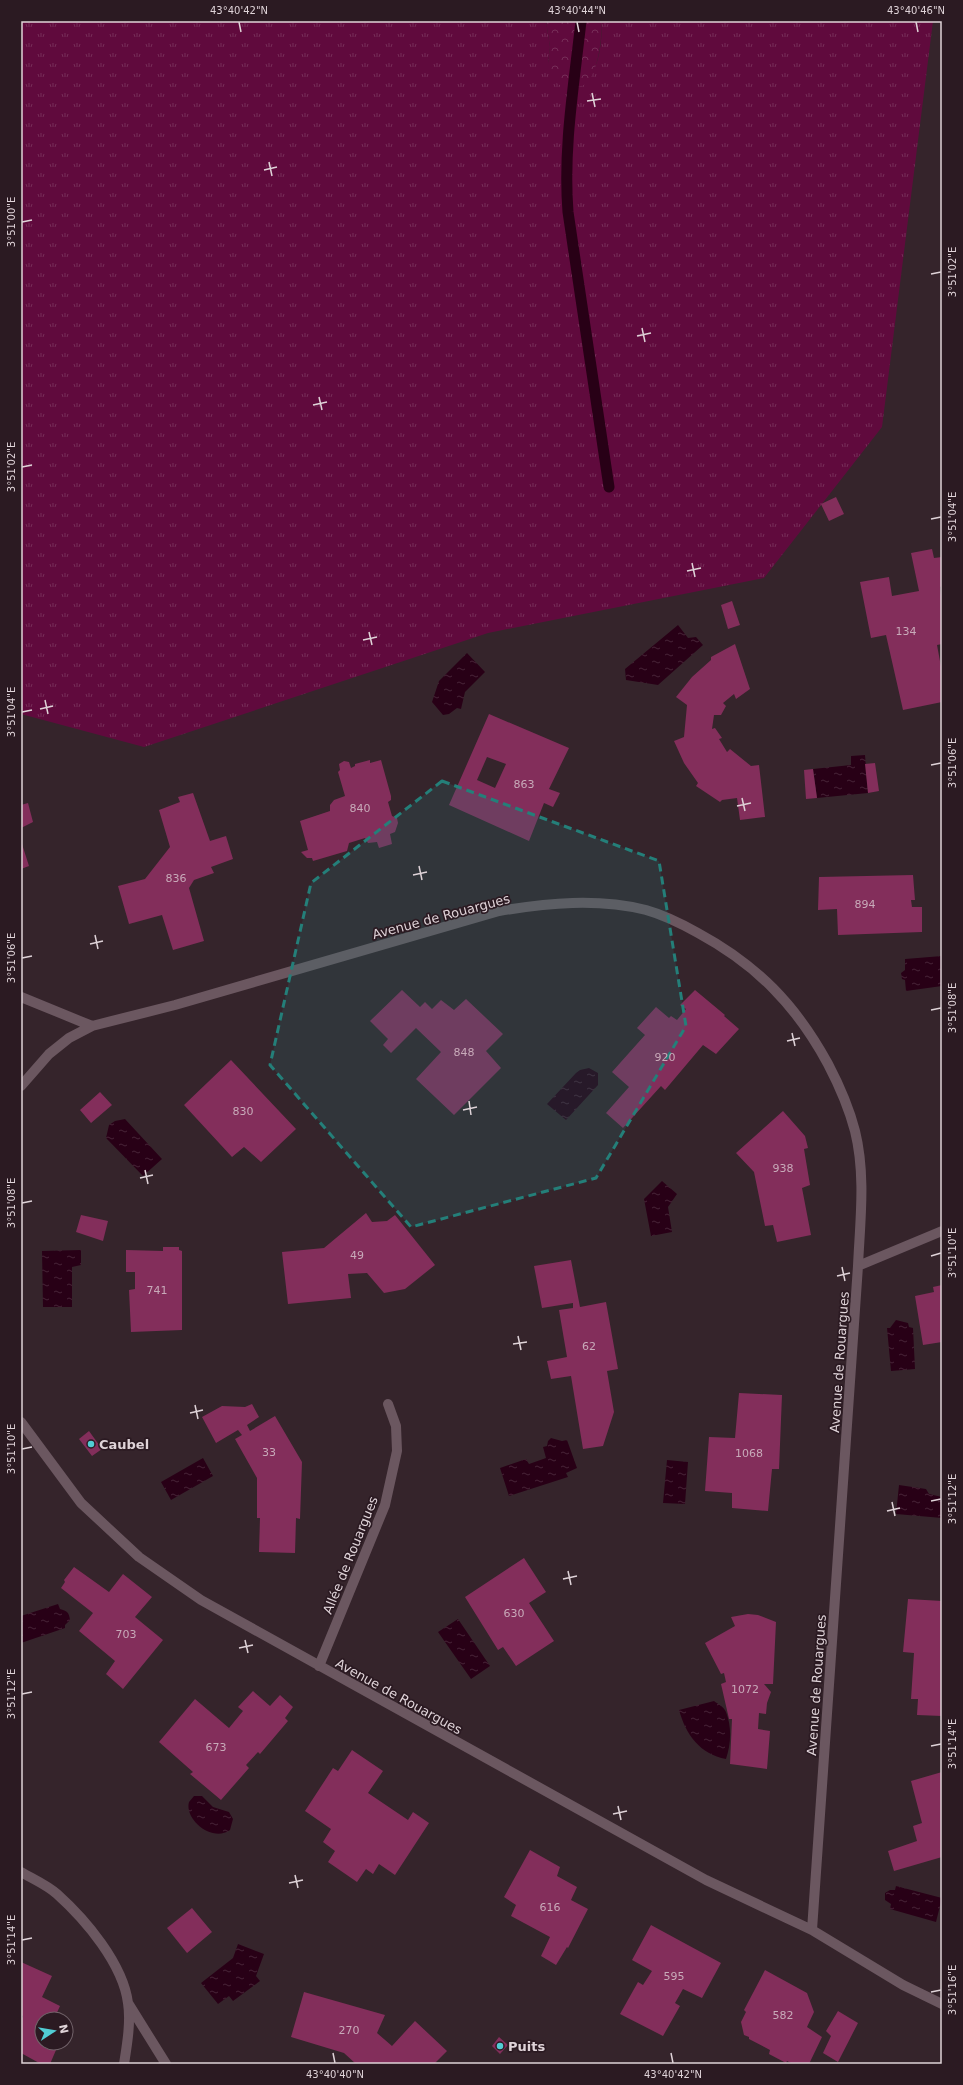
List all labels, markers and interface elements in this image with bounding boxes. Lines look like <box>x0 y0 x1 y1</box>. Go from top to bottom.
text: 43°40'42"N <box>210 5 268 16</box>
text: 43°40'44"N <box>548 5 606 16</box>
text: 43°40'46"N <box>887 5 945 16</box>
text: 3°51'00"E <box>6 197 17 247</box>
text: 3°51'02"E <box>947 247 958 297</box>
text: 3°51'02"E <box>6 442 17 492</box>
text: 3°51'04"E <box>947 492 958 542</box>
house number: 134 <box>896 625 917 638</box>
text: 3°51'04"E <box>6 687 17 737</box>
text: 3°51'06"E <box>947 738 958 788</box>
house number: 863 <box>514 778 535 791</box>
house number: 840 <box>350 802 371 815</box>
house number: 836 <box>166 872 187 885</box>
street label: Avenue de Rouargues <box>371 891 512 942</box>
house number: 894 <box>855 898 876 911</box>
text: 3°51'06"E <box>6 933 17 983</box>
text: 3°51'08"E <box>947 983 958 1033</box>
house number: 848 <box>454 1046 475 1059</box>
house number: 920 <box>655 1051 676 1064</box>
house number: 830 <box>233 1105 254 1118</box>
house number: 938 <box>773 1162 794 1175</box>
text: 3°51'08"E <box>6 1178 17 1228</box>
text: 3°51'10"E <box>947 1228 958 1278</box>
house number: 49 <box>350 1249 364 1262</box>
house number: 741 <box>147 1284 168 1297</box>
street label: Avenue de Rouargues <box>827 1291 852 1433</box>
house number: 62 <box>582 1340 596 1353</box>
text: 3°51'10"E <box>6 1424 17 1474</box>
place label: Caubel <box>99 1437 149 1452</box>
marker: Caubel <box>86 1439 96 1449</box>
house number: 33 <box>262 1446 276 1459</box>
house number: 1068 <box>735 1447 763 1460</box>
text: 3°51'12"E <box>947 1474 958 1524</box>
street label: Allée de Rouargues <box>320 1494 381 1616</box>
house number: 630 <box>504 1607 525 1620</box>
street label: Avenue de Rouargues <box>804 1614 829 1756</box>
house number: 703 <box>116 1628 137 1641</box>
street label: Avenue de Rouargues <box>333 1656 465 1737</box>
text: 3°51'12"E <box>6 1669 17 1719</box>
house number: 1072 <box>731 1683 759 1696</box>
text: 3°51'14"E <box>947 1719 958 1769</box>
house number: 673 <box>206 1741 227 1754</box>
house number: 616 <box>540 1901 561 1914</box>
text: 3°51'14"E <box>6 1915 17 1965</box>
text: 3°51'16"E <box>947 1965 958 2015</box>
house number: 595 <box>664 1970 685 1983</box>
house number: 582 <box>773 2009 794 2022</box>
north arrow <box>34 2011 74 2051</box>
text: N <box>56 2023 71 2035</box>
house number: 270 <box>339 2024 360 2037</box>
place label: Puits <box>508 2039 545 2054</box>
marker: Puits <box>495 2041 505 2051</box>
text: 43°40'40"N <box>306 2069 364 2080</box>
text: 43°40'42"N <box>644 2069 702 2080</box>

